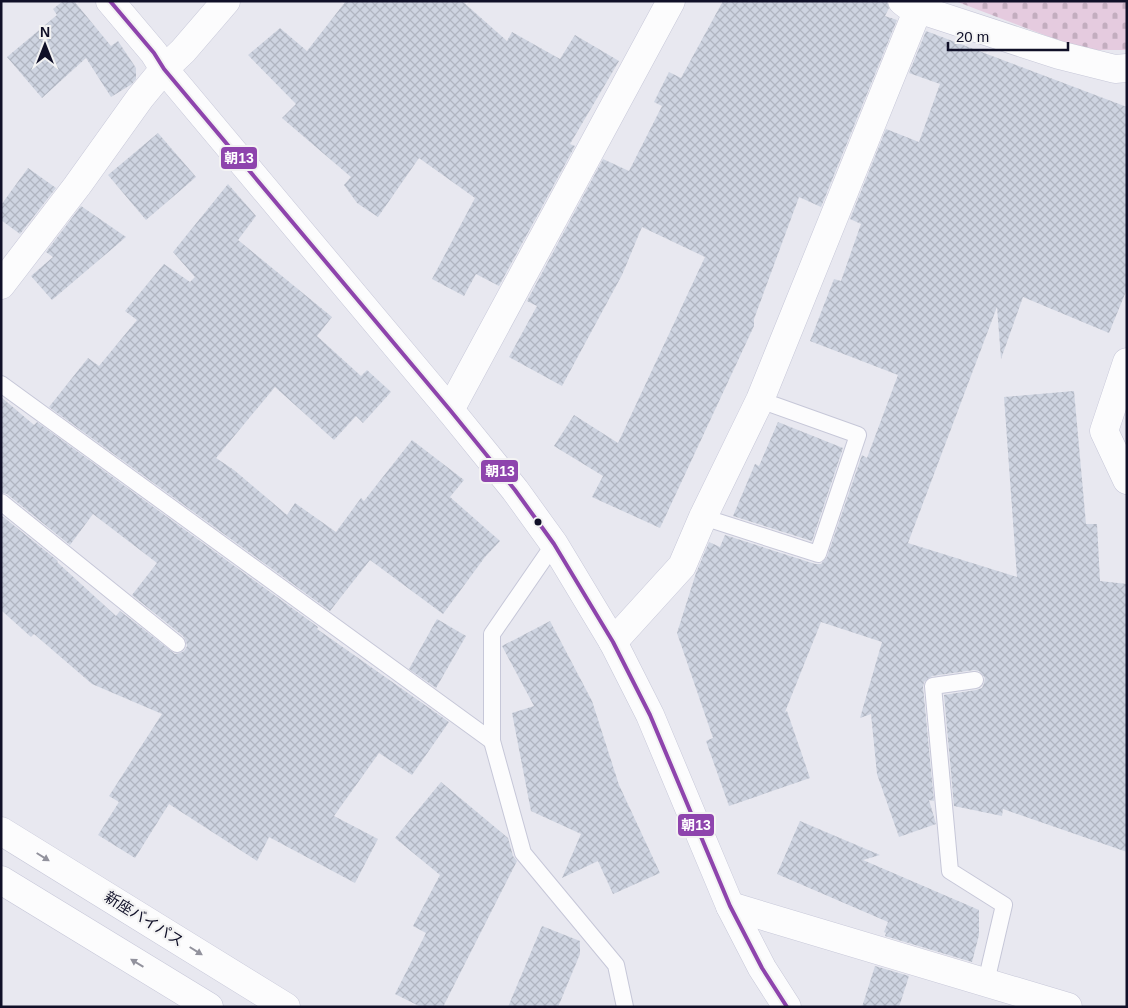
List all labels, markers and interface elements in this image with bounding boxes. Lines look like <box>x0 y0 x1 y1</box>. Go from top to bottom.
north arrow <box>20 20 70 70</box>
scale bar <box>948 20 1068 52</box>
text: N <box>40 24 50 40</box>
text: 20 m <box>956 28 989 45</box>
line badge: 朝13 <box>220 146 258 170</box>
text: 朝13 <box>224 150 254 166</box>
line badge: 朝13 <box>480 459 519 483</box>
text: 朝13 <box>485 463 515 479</box>
unlabelled marker <box>533 517 543 527</box>
line badge: 朝13 <box>677 813 715 837</box>
text: 朝13 <box>681 817 711 833</box>
one-way arrow <box>36 852 49 861</box>
street label: 新座バイパス <box>102 888 187 950</box>
one-way arrow <box>189 947 203 956</box>
one-way arrow <box>131 959 144 968</box>

